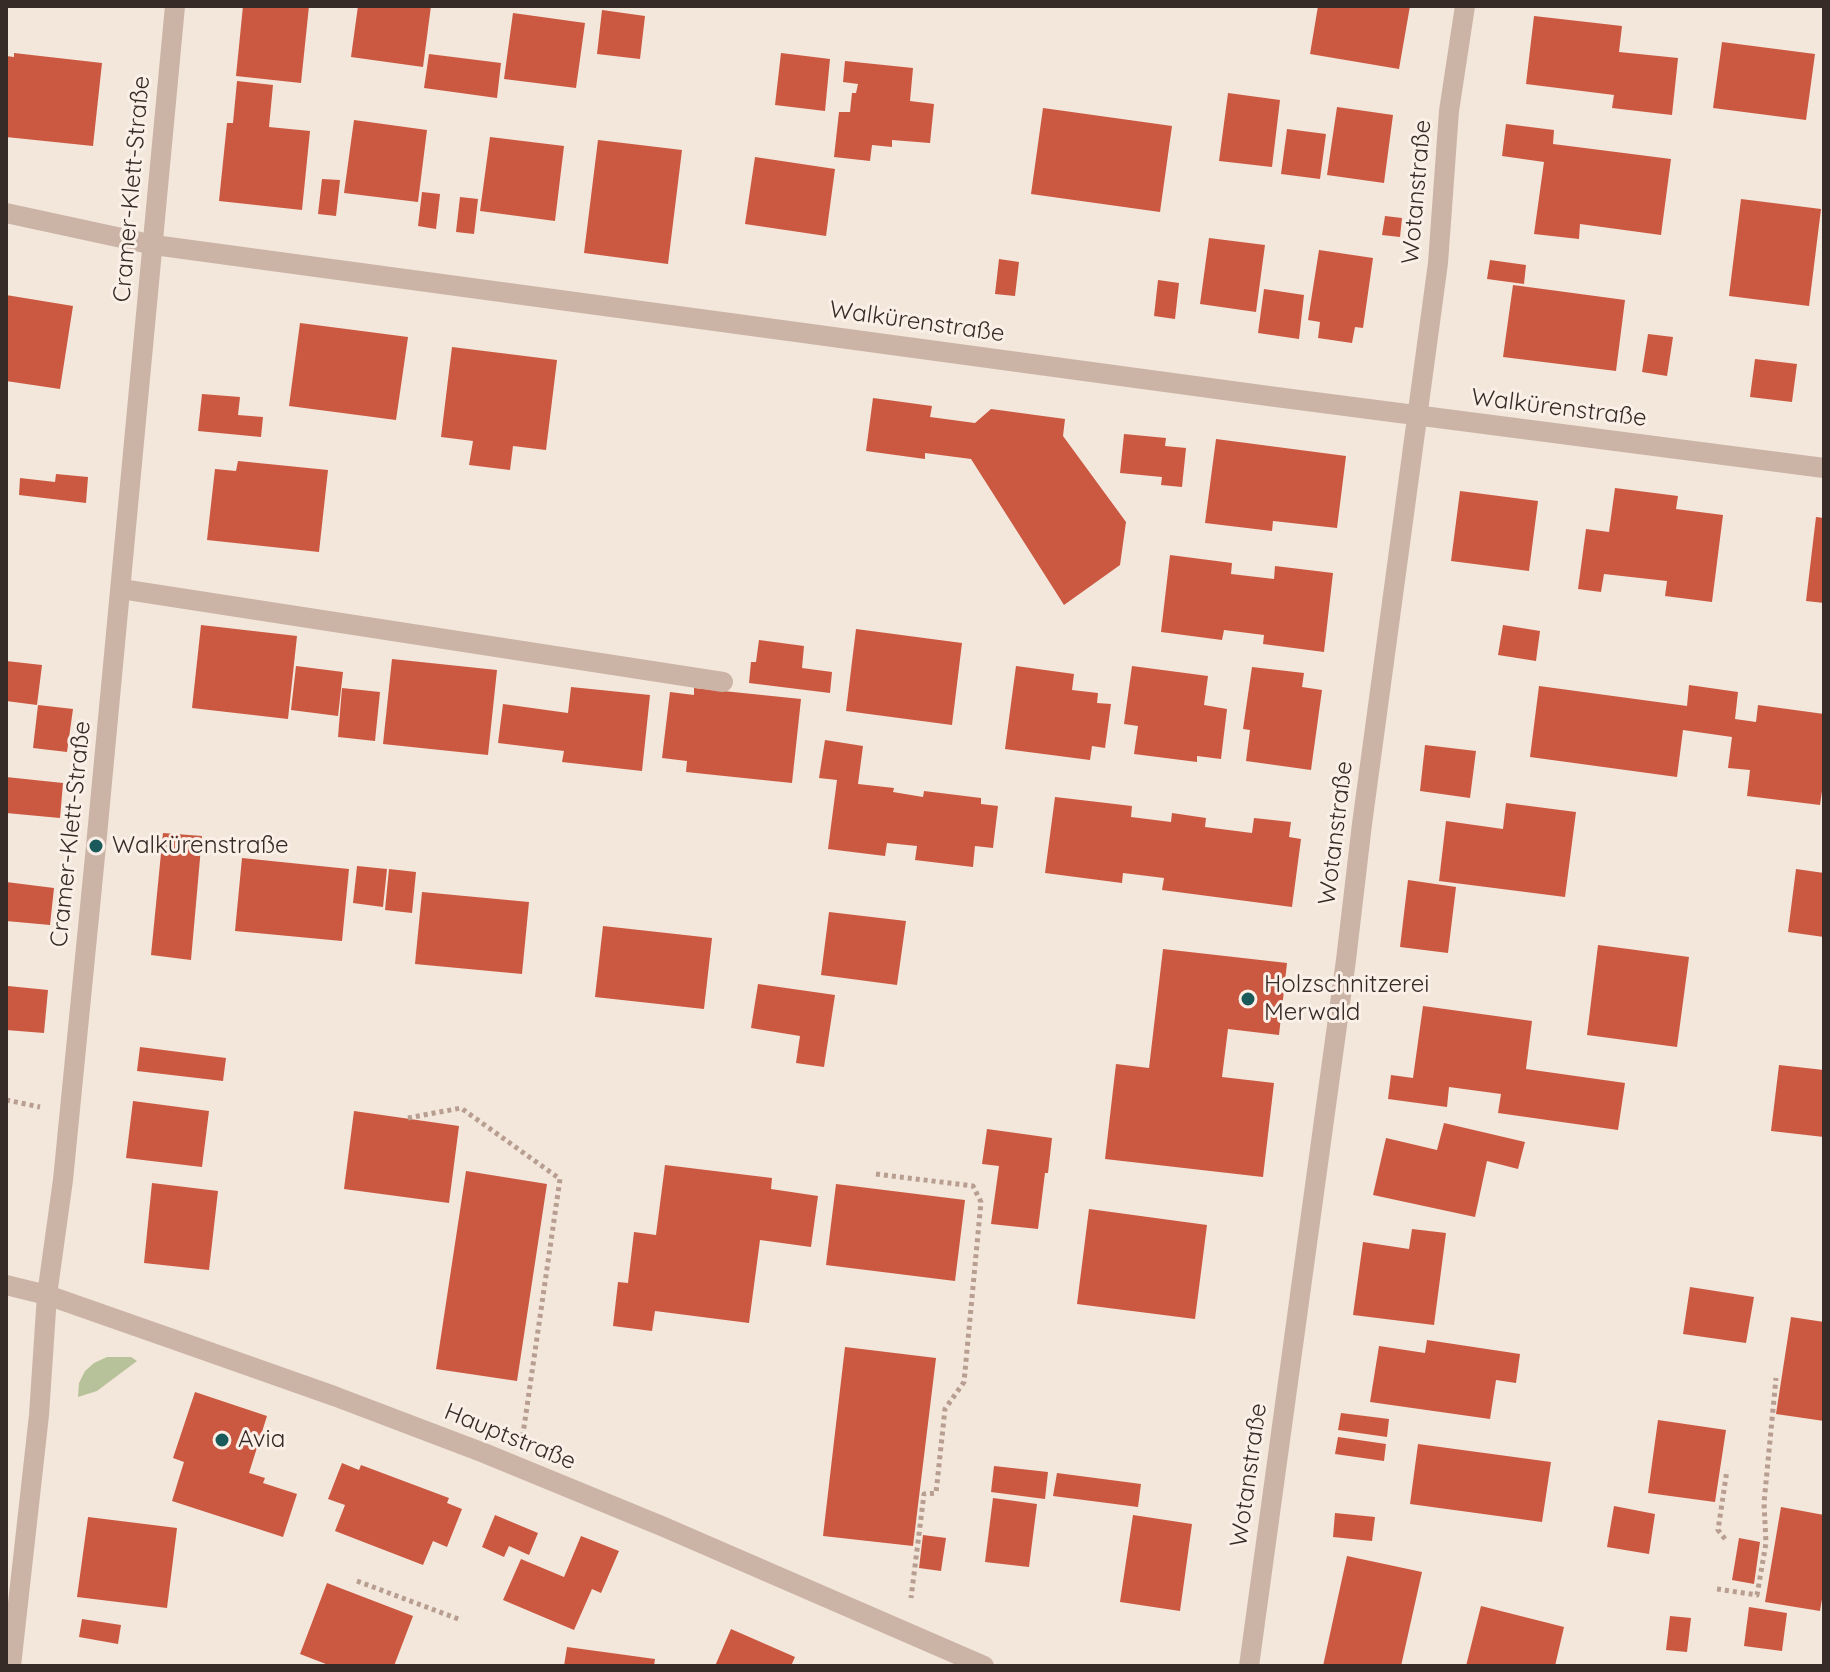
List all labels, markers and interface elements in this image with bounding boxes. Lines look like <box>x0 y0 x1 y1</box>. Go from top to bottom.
street label: Cramer-Klett-Straße <box>108 75 156 303</box>
street label: Wotanstraße <box>1396 119 1438 265</box>
street label: Walkürenstraße <box>828 295 1006 349</box>
street label: Walkürenstraße <box>1470 383 1648 433</box>
street label: Cramer-Klett-Straße <box>45 720 97 948</box>
street label: Wotanstraße <box>1313 759 1359 907</box>
place label: Walkürenstraße <box>112 832 289 860</box>
marker: Walkürenstraße <box>87 837 105 855</box>
place label: Holzschnitzerei Merwald <box>1264 971 1429 1027</box>
marker: Holzschnitzerei Merwald <box>1239 990 1257 1008</box>
street label: Hauptstraße <box>440 1398 580 1476</box>
street label: Wotanstraße <box>1225 1401 1273 1549</box>
place label: Avia <box>238 1426 285 1454</box>
marker: Avia <box>213 1431 231 1449</box>

